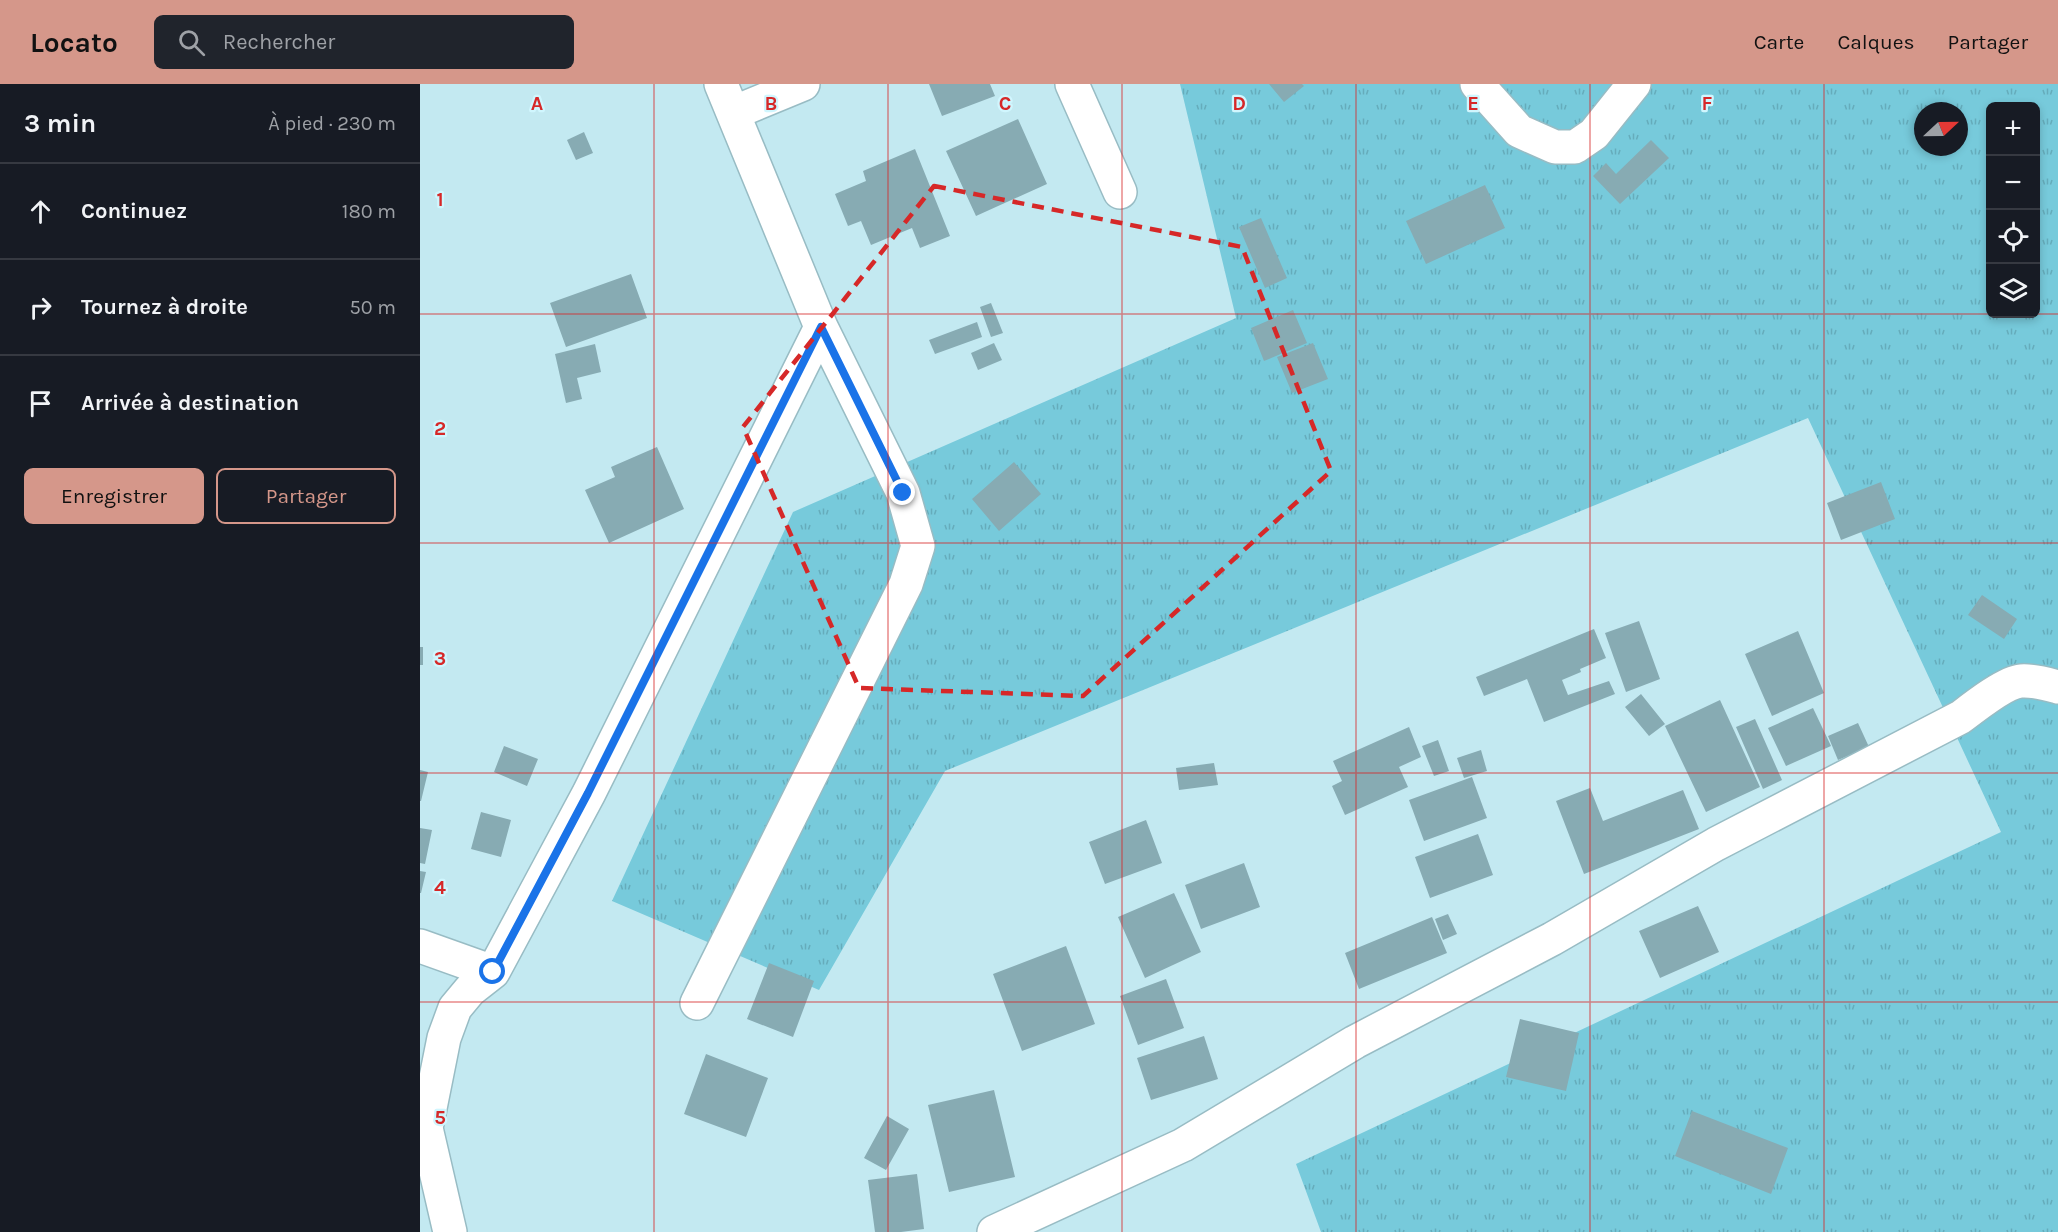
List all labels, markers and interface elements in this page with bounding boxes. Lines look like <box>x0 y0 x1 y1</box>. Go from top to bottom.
search box <box>154 15 574 69</box>
text: Locato <box>30 26 118 59</box>
icon: search <box>175 26 208 59</box>
text: Rechercher <box>223 29 335 55</box>
text: Carte <box>1754 30 1804 54</box>
text: Calques <box>1837 30 1915 54</box>
text: Partager <box>1948 30 2028 54</box>
text: A <box>531 92 544 115</box>
text: B <box>765 92 777 115</box>
text: C <box>999 92 1011 115</box>
text: D <box>1232 92 1246 115</box>
text: E <box>1467 92 1479 115</box>
text: F <box>1702 92 1713 115</box>
north arrow <box>1914 102 1968 156</box>
map controls <box>1986 102 2040 318</box>
button: + <box>1986 102 2040 156</box>
text: 3 min <box>24 108 96 139</box>
text: À pied · 230 m <box>268 112 396 135</box>
button: − <box>1986 156 2040 210</box>
text: 1 <box>436 188 444 211</box>
icon: ahead <box>24 195 57 228</box>
text: Continuez <box>81 198 187 224</box>
text: 180 m <box>342 200 396 223</box>
button: locate <box>1986 210 2040 264</box>
button: layers <box>1986 264 2040 318</box>
icon: right <box>24 291 57 324</box>
text: Tournez à droite <box>81 294 248 320</box>
text: 50 m <box>349 296 396 319</box>
icon: arrive <box>24 387 57 420</box>
text: Arrivée à destination <box>81 390 299 416</box>
text: 2 <box>434 417 446 440</box>
button: Enregistrer <box>24 468 204 524</box>
button: Partager <box>216 468 396 524</box>
route end <box>889 479 915 505</box>
text: 3 <box>434 647 446 670</box>
text: 4 <box>434 876 446 899</box>
route start <box>479 958 505 984</box>
text: 5 <box>434 1106 446 1129</box>

